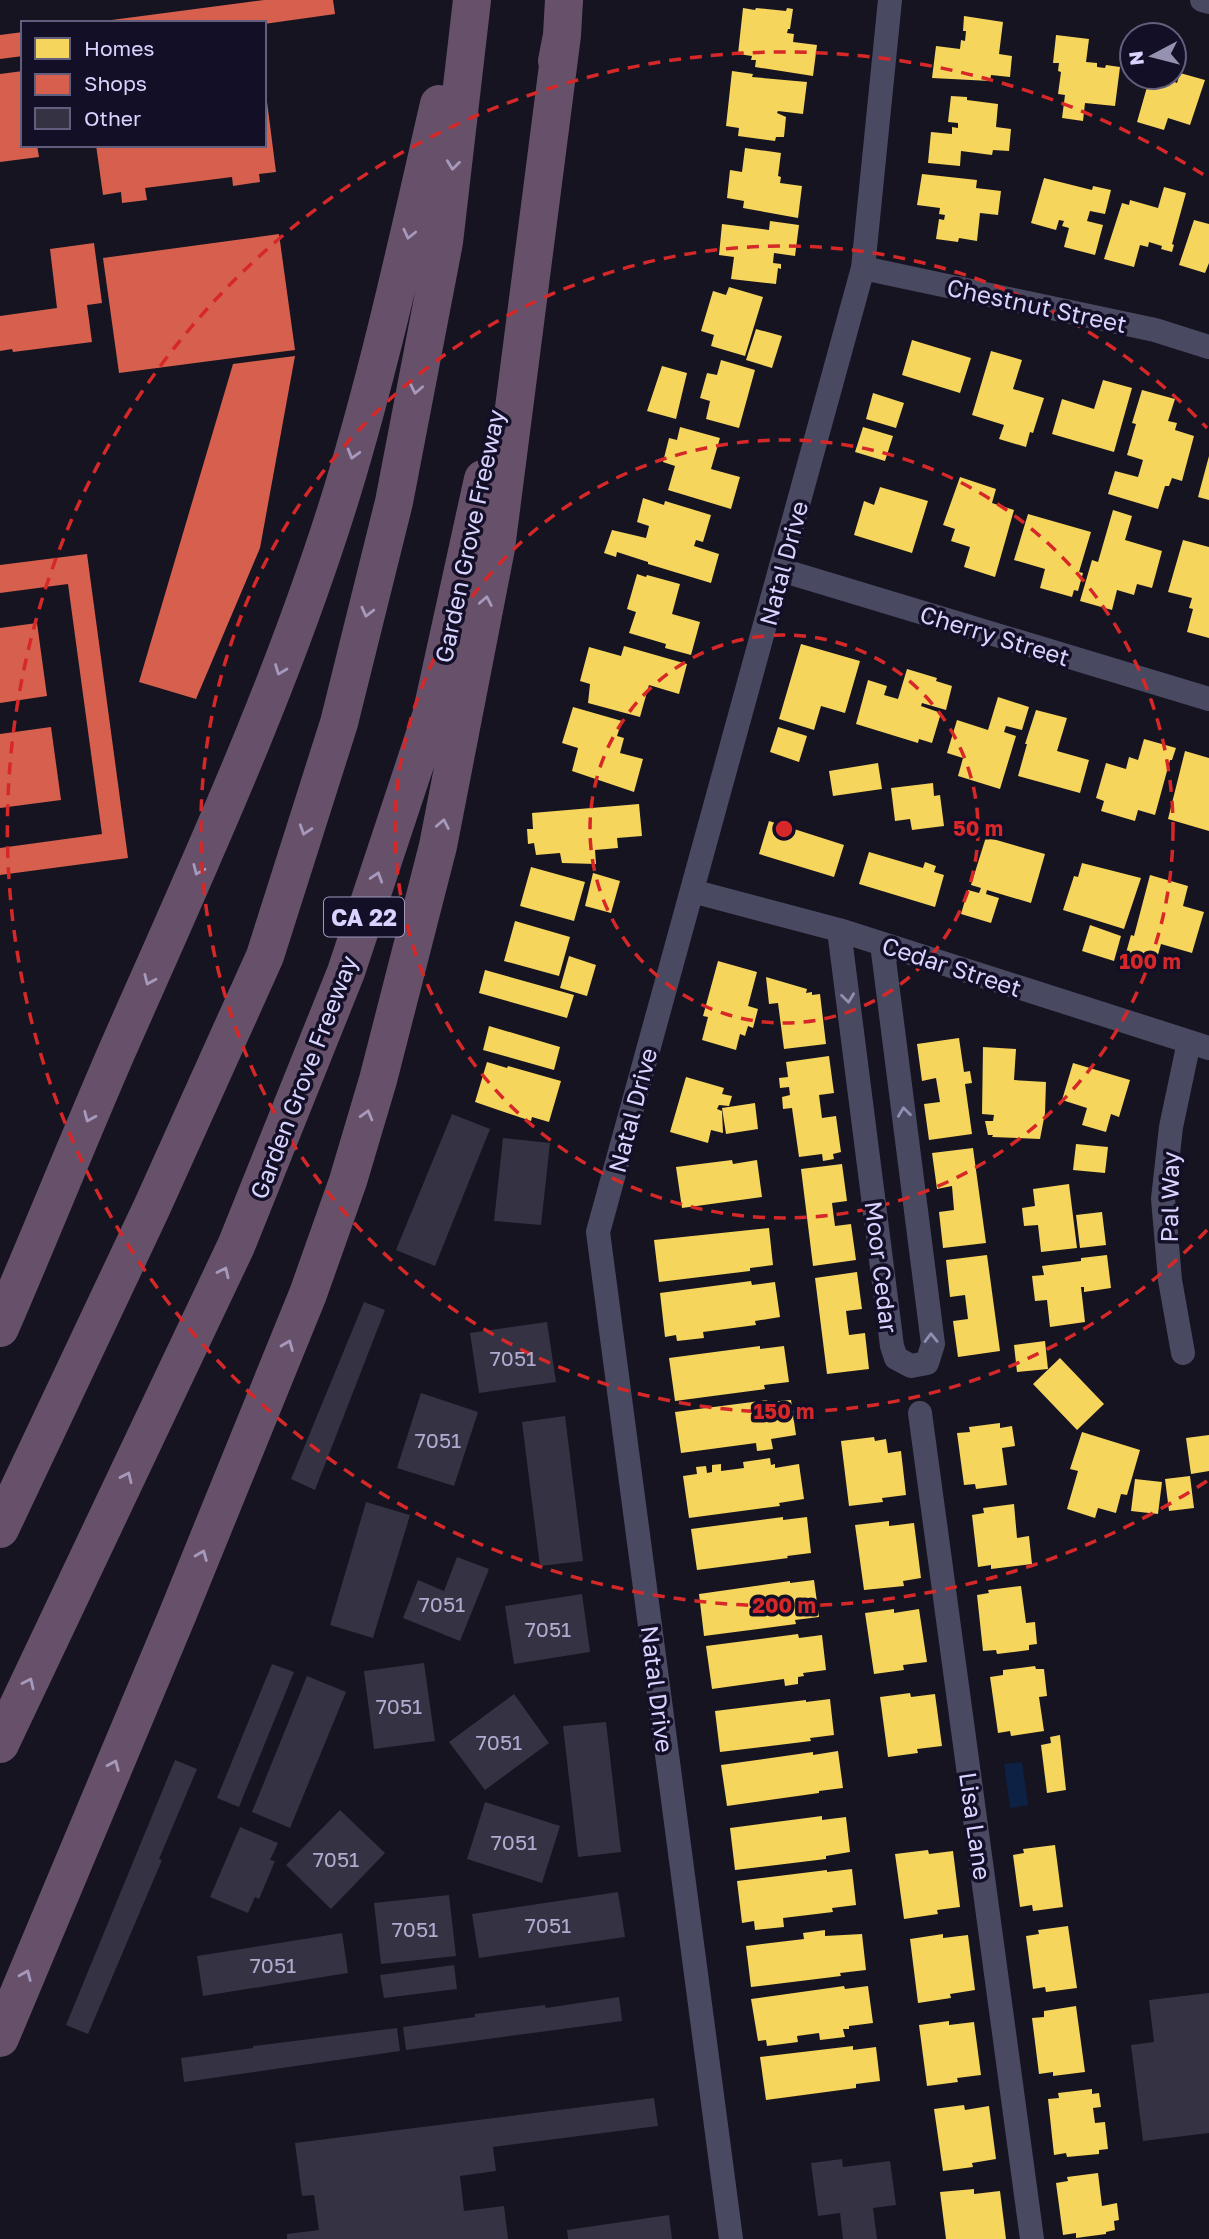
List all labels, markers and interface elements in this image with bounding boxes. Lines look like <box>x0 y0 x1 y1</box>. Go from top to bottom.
legend <box>21 21 266 147</box>
north arrow <box>1118 21 1188 91</box>
text: Homes <box>84 35 154 61</box>
text: N <box>1123 50 1148 67</box>
text: Shops <box>84 70 147 96</box>
text: Other <box>84 105 141 131</box>
one-way arrow <box>446 160 461 171</box>
one-way arrow <box>403 228 417 240</box>
street label: Chestnut Street <box>944 272 1130 338</box>
one-way arrow <box>409 384 424 395</box>
street label: Garden Grove Freeway <box>428 407 510 665</box>
one-way arrow <box>346 448 361 460</box>
street label: Natal Drive <box>752 497 814 629</box>
one-way arrow <box>478 595 493 607</box>
street label: Cherry Street <box>917 598 1073 672</box>
one-way arrow <box>361 605 375 617</box>
one-way arrow <box>274 663 288 675</box>
text: 50 m <box>953 815 1003 841</box>
centre of rings <box>772 817 796 841</box>
one-way arrow <box>434 818 449 830</box>
one-way arrow <box>299 824 313 836</box>
one-way arrow <box>192 862 206 875</box>
one-way arrow <box>369 871 384 883</box>
road number: CA 22 <box>324 898 404 936</box>
street label: Cedar Street <box>879 930 1025 1002</box>
text: 100 m <box>1119 948 1181 974</box>
street label: Garden Grove Freeway <box>243 951 363 1203</box>
one-way arrow <box>143 973 157 985</box>
one-way arrow <box>840 992 855 1004</box>
street label: Natal Drive <box>601 1044 663 1176</box>
one-way arrow <box>896 1106 911 1118</box>
one-way arrow <box>359 1109 374 1121</box>
one-way arrow <box>84 1110 98 1122</box>
street label: Pal Way <box>1154 1151 1184 1243</box>
street label: Moor Cedar <box>860 1199 904 1335</box>
one-way arrow <box>216 1267 230 1279</box>
one-way arrow <box>924 1332 939 1343</box>
one-way arrow <box>279 1339 293 1351</box>
house number: 7051 <box>490 1345 536 1371</box>
text: 150 m <box>754 1398 814 1424</box>
house number: 7051 <box>415 1427 461 1453</box>
one-way arrow <box>119 1472 133 1484</box>
one-way arrow <box>194 1550 208 1563</box>
house number: 7051 <box>419 1591 465 1617</box>
text: 200 m <box>752 1592 816 1618</box>
house number: 7051 <box>525 1616 571 1642</box>
street label: Natal Drive <box>636 1624 680 1754</box>
one-way arrow <box>21 1678 35 1690</box>
house number: 7051 <box>376 1693 422 1719</box>
house number: 7051 <box>476 1729 522 1755</box>
one-way arrow <box>106 1760 120 1772</box>
street label: Lisa Lane <box>954 1770 998 1882</box>
house number: 7051 <box>491 1829 537 1855</box>
house number: 7051 <box>313 1846 359 1872</box>
house number: 7051 <box>525 1912 571 1938</box>
house number: 7051 <box>392 1916 438 1942</box>
house number: 7051 <box>250 1952 296 1978</box>
one-way arrow <box>18 1970 32 1982</box>

